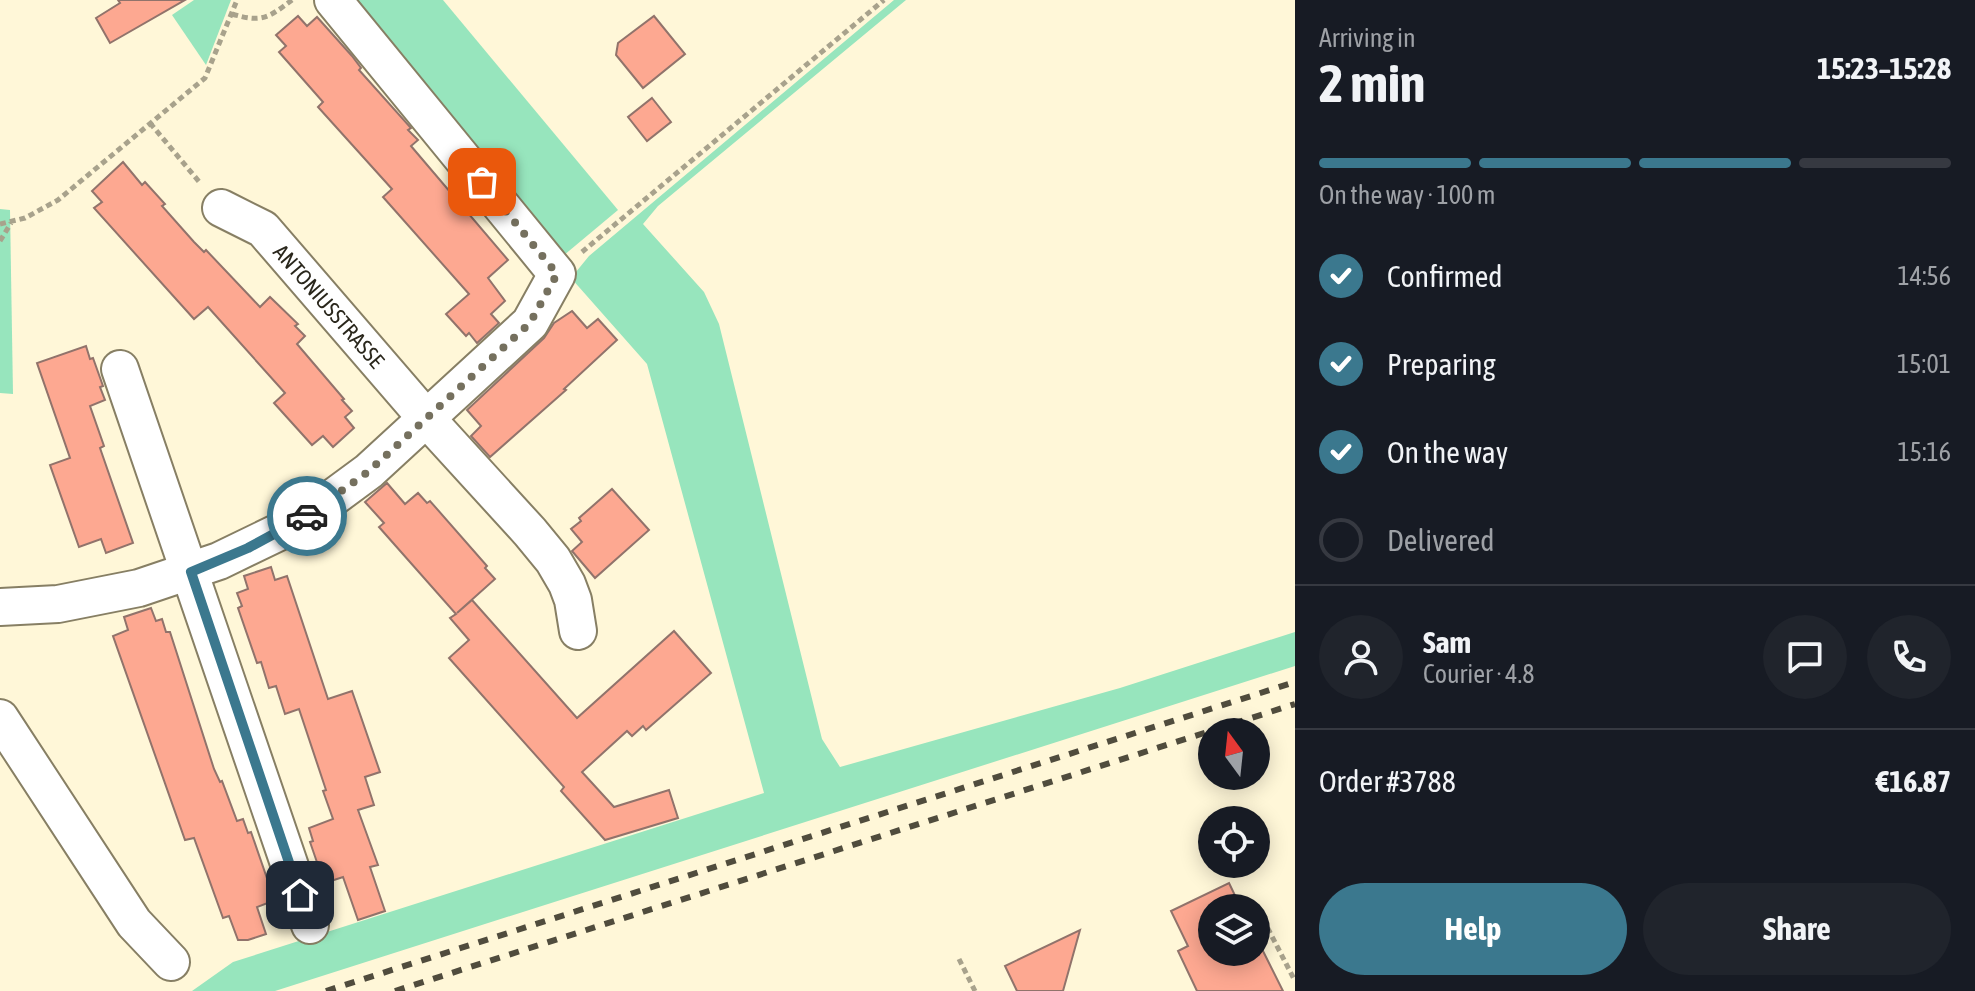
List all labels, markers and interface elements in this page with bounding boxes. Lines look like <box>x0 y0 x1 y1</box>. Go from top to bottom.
text: Arriving in <box>1319 23 1416 53</box>
text: 15:23–15:28 <box>1817 51 1951 85</box>
text: 2 min <box>1319 53 1425 113</box>
pin <box>448 148 516 216</box>
icon: bag <box>460 160 504 204</box>
text: On the way · 100 m <box>1319 180 1496 210</box>
street label: ANTONIUSSTRASSE <box>268 239 390 374</box>
icon: check <box>1319 254 1363 298</box>
text: Confirmed <box>1387 259 1502 293</box>
text: 14:56 <box>1897 261 1951 291</box>
icon: check <box>1319 342 1363 386</box>
text: Preparing <box>1387 347 1496 381</box>
text: 15:01 <box>1897 349 1951 379</box>
icon: check <box>1319 430 1363 474</box>
text: On the way <box>1387 435 1508 469</box>
text: 15:16 <box>1897 437 1951 467</box>
courier <box>267 476 347 556</box>
icon: car <box>285 494 329 538</box>
text: Delivered <box>1387 523 1495 557</box>
button: person <box>1319 615 1403 699</box>
button: chat <box>1763 615 1847 699</box>
button: phone <box>1867 615 1951 699</box>
text: Sam <box>1423 625 1471 659</box>
text: Courier · 4.8 <box>1423 659 1534 689</box>
north arrow <box>1198 718 1270 790</box>
map controls <box>1198 718 1270 966</box>
text: Order #3788 <box>1319 764 1456 798</box>
text: €16.87 <box>1876 764 1951 798</box>
button: locate <box>1198 806 1270 878</box>
pin <box>266 861 334 929</box>
icon: home <box>278 873 322 917</box>
button: Help <box>1319 883 1627 975</box>
button: Share <box>1643 883 1951 975</box>
button: layers <box>1198 894 1270 966</box>

